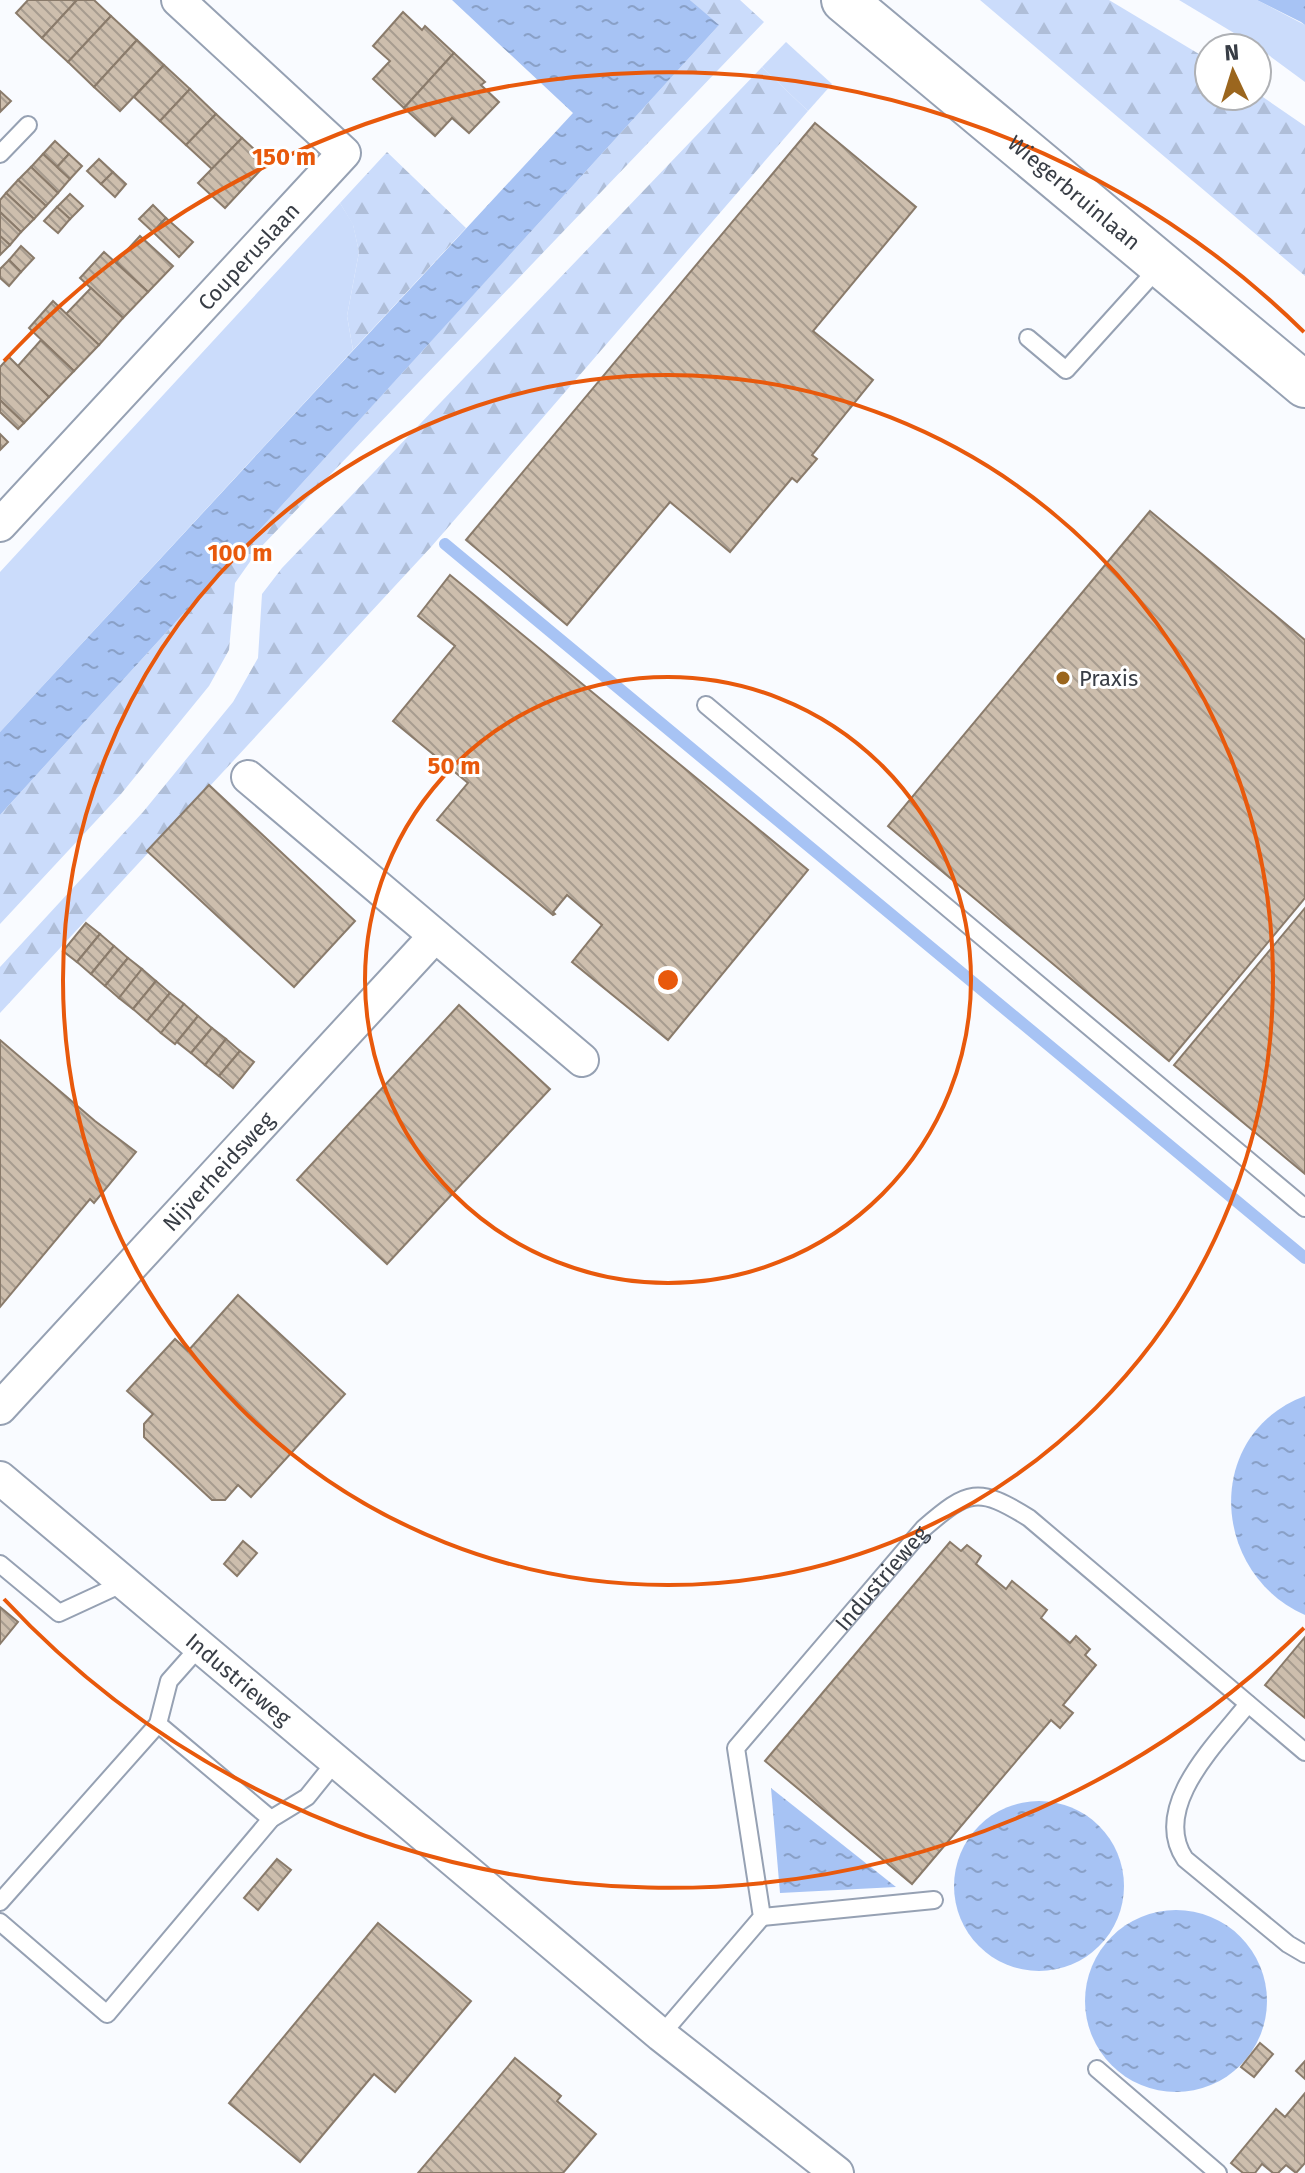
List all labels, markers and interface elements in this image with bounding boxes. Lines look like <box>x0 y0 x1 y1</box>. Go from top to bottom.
north arrow <box>1193 32 1273 112</box>
text: N <box>1223 39 1240 67</box>
street label: Wiegerbruinlaan <box>1002 129 1146 255</box>
text: 150 m <box>252 143 316 171</box>
street label: Couperuslaan <box>192 197 305 316</box>
text: 100 m <box>207 539 273 567</box>
place label: Praxis <box>1079 665 1138 692</box>
marker: Praxis <box>1054 669 1072 687</box>
text: 50 m <box>428 752 480 780</box>
centre of rings <box>654 966 682 994</box>
street label: Nijverheidsweg <box>157 1106 280 1236</box>
street label: Industrieweg <box>829 1520 934 1636</box>
street label: Industrieweg <box>180 1627 297 1731</box>

